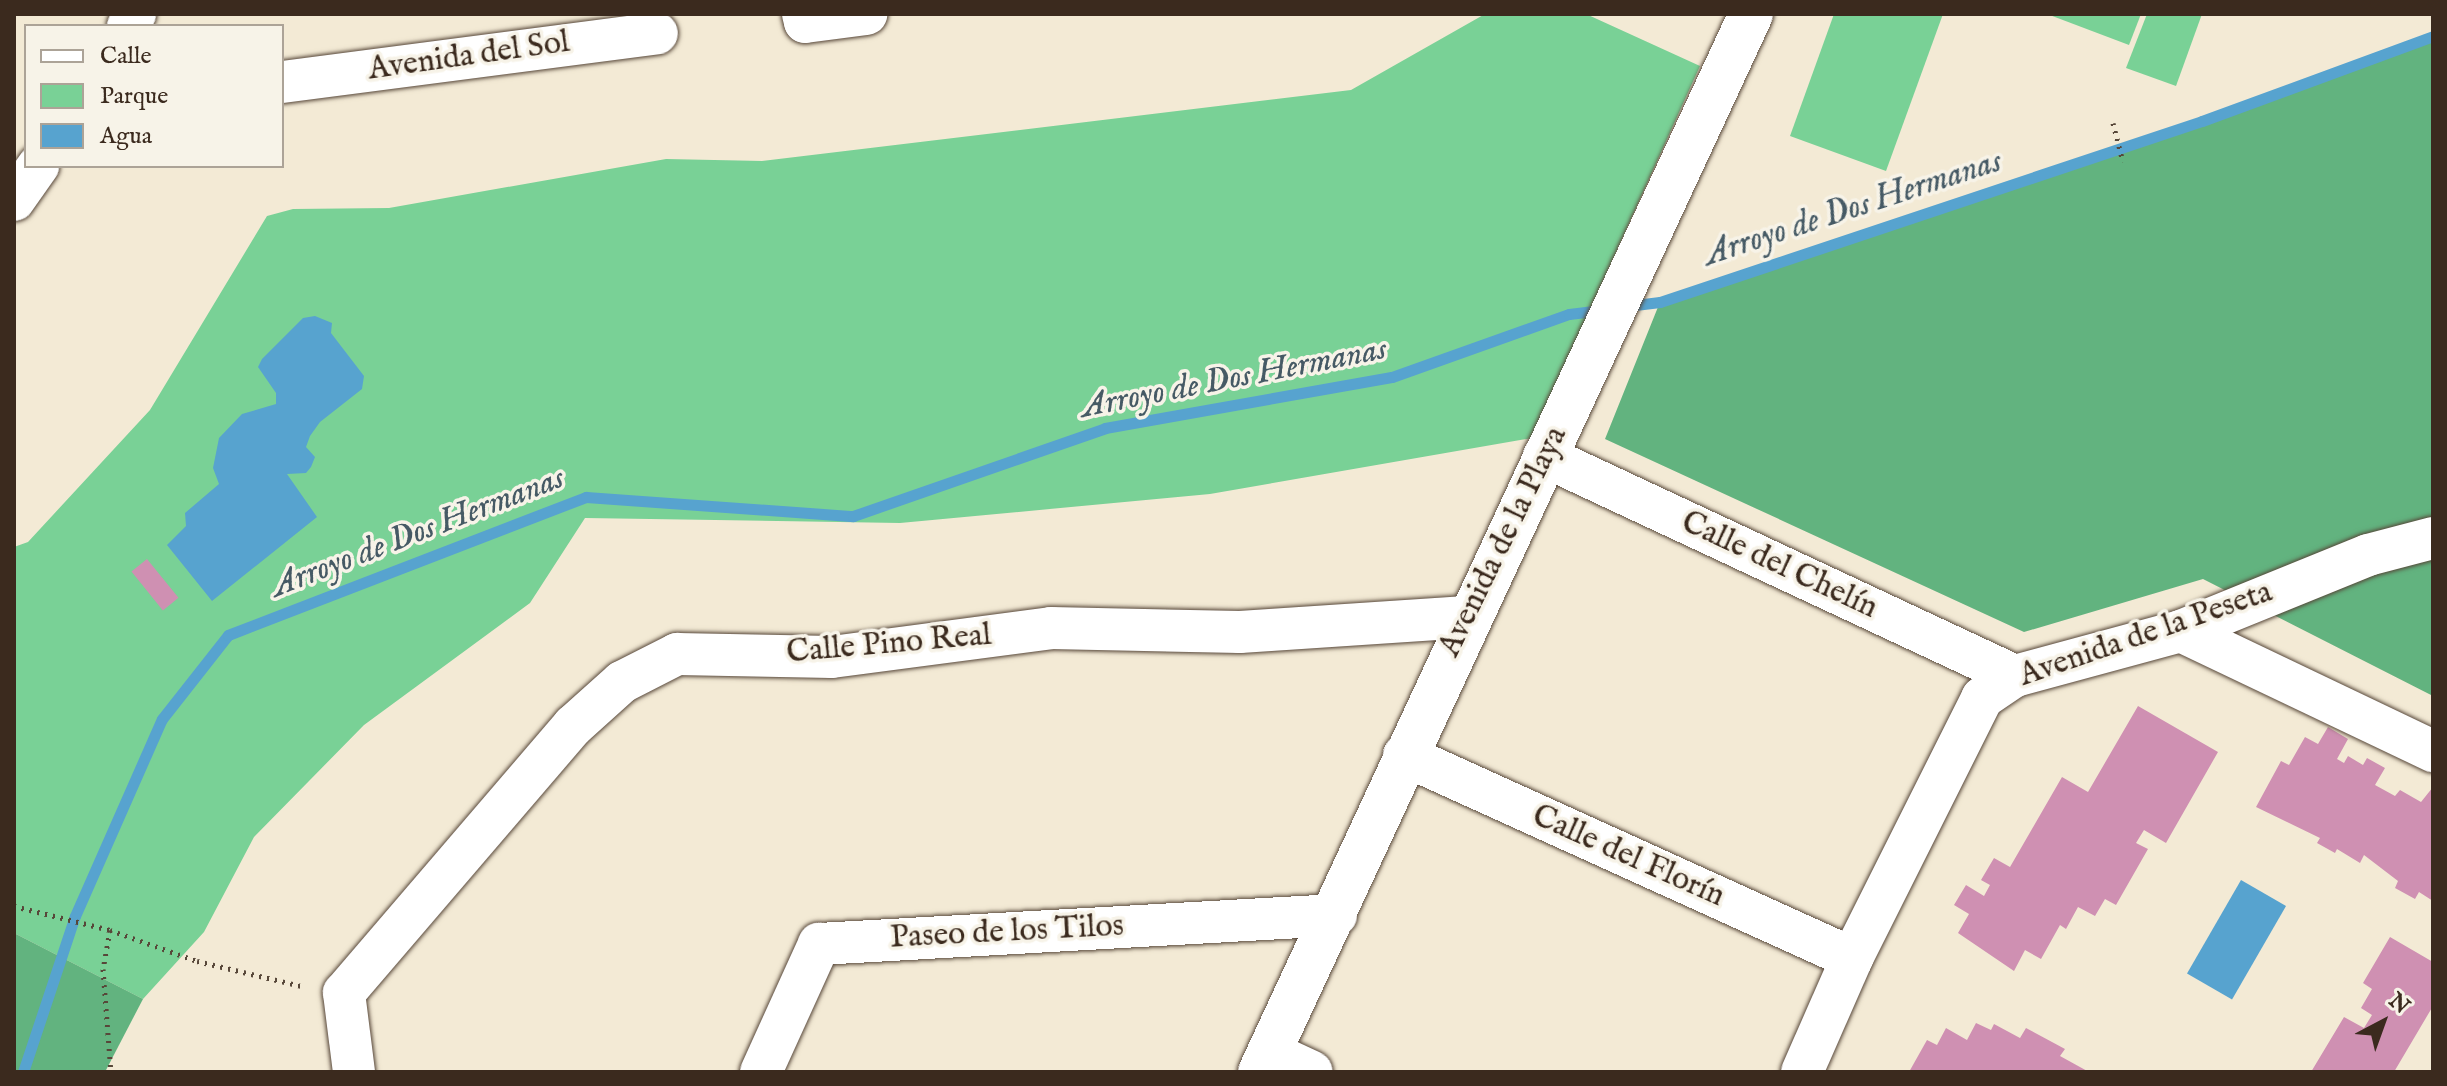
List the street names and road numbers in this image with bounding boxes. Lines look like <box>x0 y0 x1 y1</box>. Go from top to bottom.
street label: Avenida del Sol <box>366 24 572 90</box>
street label: Avenida de la Playa <box>1432 421 1576 663</box>
street label: Calle del Chelín <box>1675 504 1883 628</box>
street label: Avenida de la Peseta <box>2015 574 2277 696</box>
street label: Calle Pino Real <box>785 617 993 673</box>
street label: Calle del Florín <box>1526 797 1730 917</box>
street label: Paseo de los Tilos <box>889 908 1125 958</box>

